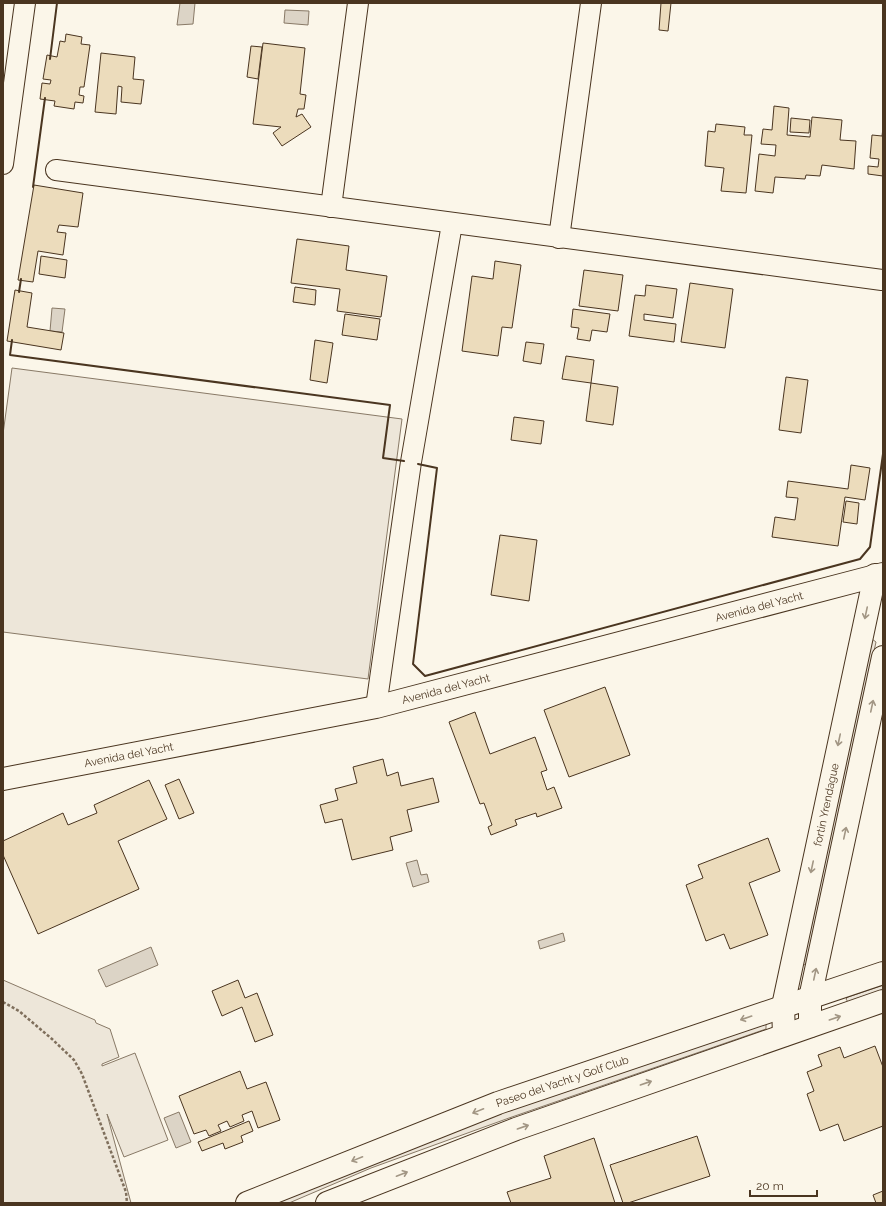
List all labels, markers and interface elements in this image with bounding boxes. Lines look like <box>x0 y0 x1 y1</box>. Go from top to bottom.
street label: Avenida del Yacht <box>714 589 805 625</box>
one-way arrow <box>862 606 870 619</box>
street label: Avenida del Yacht <box>401 671 492 707</box>
one-way arrow <box>869 700 877 713</box>
one-way arrow <box>835 733 843 746</box>
street label: Avenida del Yacht <box>83 740 175 770</box>
street label: fortin Yrendague <box>811 761 842 847</box>
one-way arrow <box>842 827 850 840</box>
one-way arrow <box>808 861 816 874</box>
one-way arrow <box>812 968 820 981</box>
one-way arrow <box>828 1014 841 1021</box>
one-way arrow <box>740 1015 753 1022</box>
street label: Paseo del Yacht y Golf Club <box>494 1053 631 1110</box>
one-way arrow <box>640 1079 652 1087</box>
one-way arrow <box>472 1107 484 1115</box>
one-way arrow <box>517 1122 529 1130</box>
one-way arrow <box>351 1156 363 1163</box>
one-way arrow <box>396 1169 408 1177</box>
scale bar <box>750 1172 817 1198</box>
text: 20 m <box>756 1179 784 1193</box>

